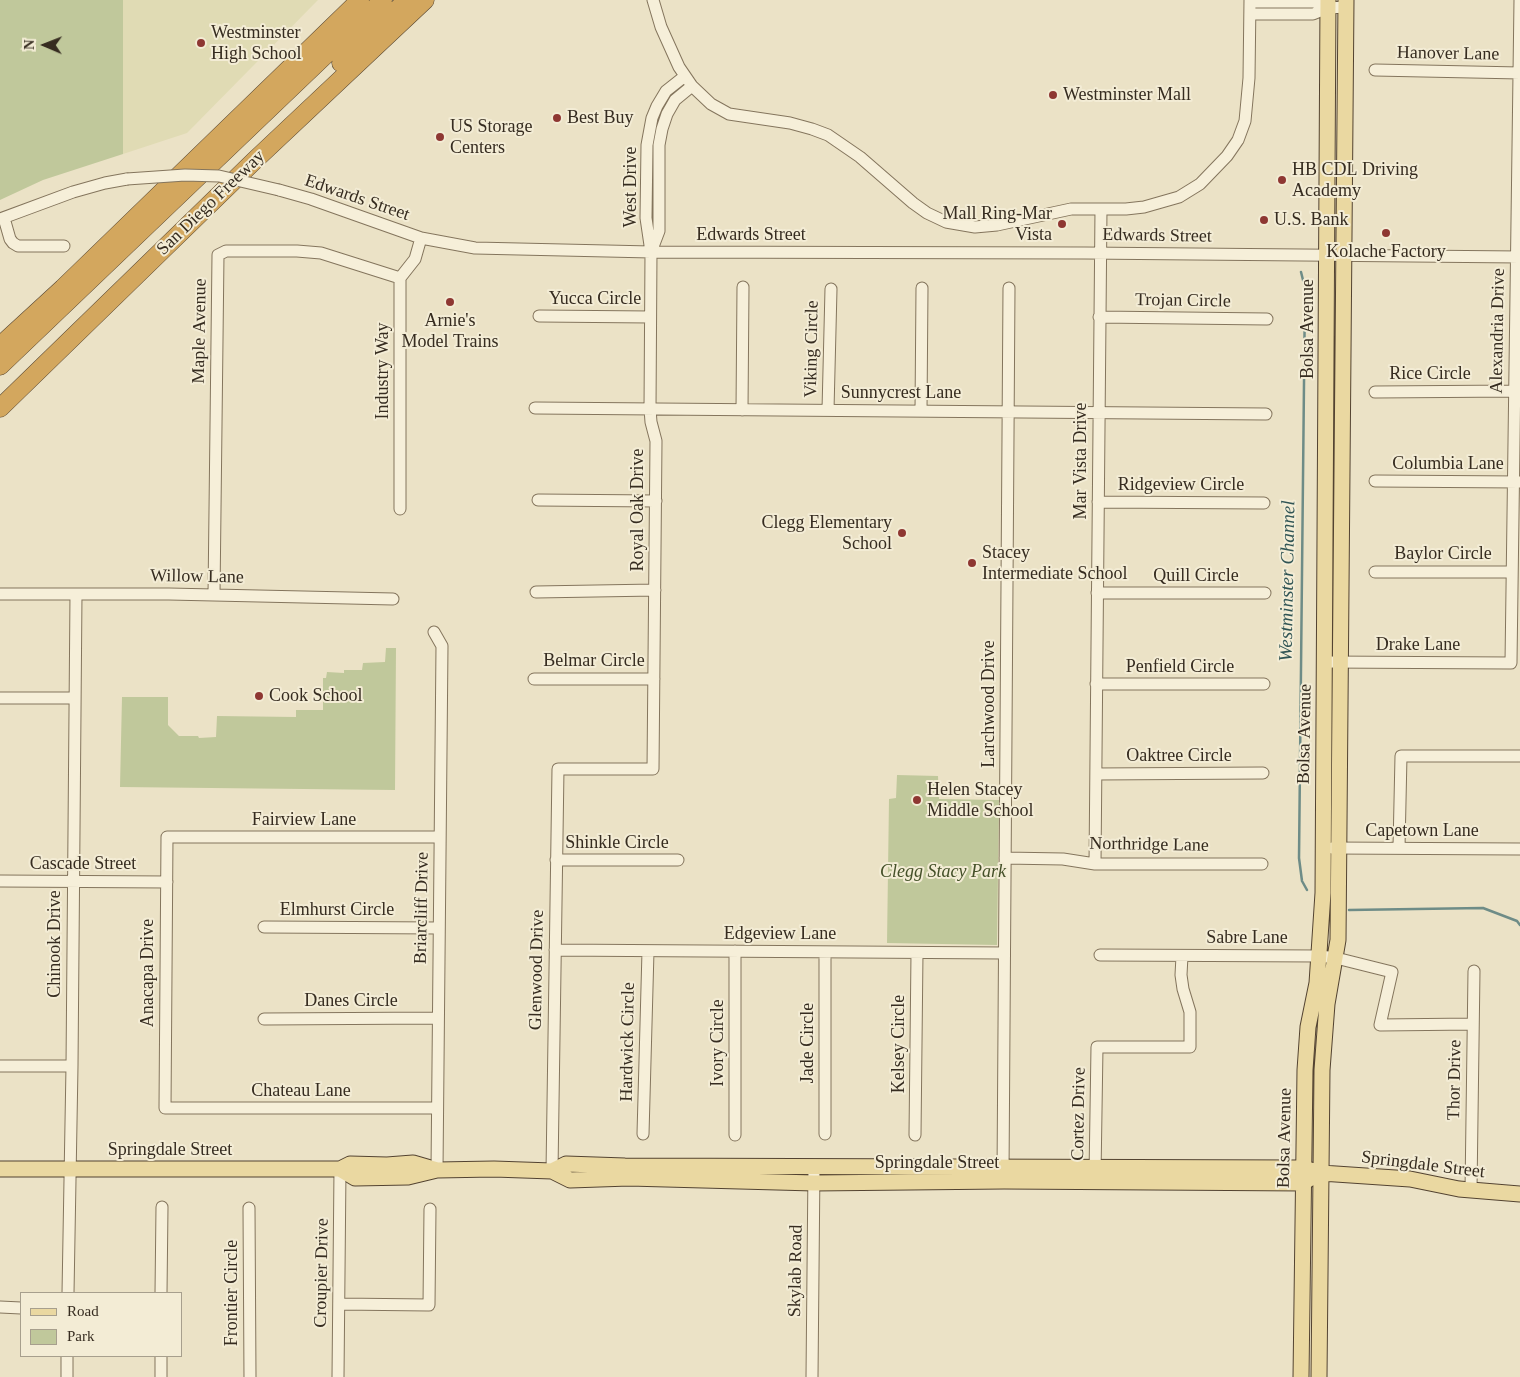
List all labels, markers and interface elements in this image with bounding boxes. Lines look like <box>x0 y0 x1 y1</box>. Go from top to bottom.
north arrow <box>20 20 70 70</box>
place label: Westminster High School <box>211 22 302 64</box>
marker: Westminster High School <box>195 37 207 49</box>
text: N <box>22 40 37 50</box>
street label: Hanover Lane <box>1397 42 1499 66</box>
place label: Westminster Mall <box>1063 84 1191 106</box>
marker: Westminster Mall <box>1047 89 1059 101</box>
place label: Best Buy <box>567 107 634 129</box>
marker: Best Buy <box>551 112 563 124</box>
place label: US Storage Centers <box>450 116 532 158</box>
marker: US Storage Centers <box>434 131 446 143</box>
street label: San Diego Freeway <box>152 146 270 260</box>
street label: West Drive <box>620 146 642 228</box>
place label: HB CDL Driving Academy <box>1292 159 1418 202</box>
street label: Edwards Street <box>302 170 412 226</box>
marker: HB CDL Driving Academy <box>1276 174 1288 186</box>
place label: Mall Ring-Mar Vista <box>943 203 1052 245</box>
place label: U.S. Bank <box>1274 209 1349 231</box>
marker: U.S. Bank <box>1258 214 1270 226</box>
marker: Mall Ring-Mar Vista <box>1056 218 1068 230</box>
street label: Edwards Street <box>696 224 806 246</box>
street label: Edwards Street <box>1102 224 1212 248</box>
marker: Kolache Factory <box>1380 227 1392 239</box>
place label: Kolache Factory <box>1326 241 1446 263</box>
street label: Alexandria Drive <box>1486 268 1510 394</box>
street label: Maple Avenue <box>188 278 212 384</box>
street label: Bolsa Avenue <box>1297 279 1319 379</box>
street label: Yucca Circle <box>549 288 641 310</box>
street label: Trojan Circle <box>1135 289 1231 313</box>
marker: Arnie's Model Trains <box>444 296 456 308</box>
street label: Viking Circle <box>800 300 824 398</box>
place label: Arnie's Model Trains <box>402 310 498 352</box>
street label: Industry Way <box>372 322 394 420</box>
street label: Rice Circle <box>1389 363 1471 385</box>
street label: Sunnycrest Lane <box>841 382 961 404</box>
street label: Mar Vista Drive <box>1070 403 1092 519</box>
street label: Royal Oak Drive <box>627 449 649 571</box>
street label: Columbia Lane <box>1392 453 1504 475</box>
street label: Ridgeview Circle <box>1118 474 1244 496</box>
water label: Westminster Channel <box>1275 500 1301 662</box>
place label: Clegg Elementary School <box>762 512 892 554</box>
marker: Clegg Elementary School <box>896 527 908 539</box>
place label: Stacey Intermediate School <box>982 542 1127 584</box>
street label: Baylor Circle <box>1394 543 1492 565</box>
marker: Stacey Intermediate School <box>966 557 978 569</box>
street label: Willow Lane <box>150 565 244 589</box>
street label: Quill Circle <box>1153 565 1239 587</box>
street label: Drake Lane <box>1376 634 1460 656</box>
street label: Larchwood Drive <box>978 640 1000 768</box>
street label: Belmar Circle <box>543 650 645 672</box>
street label: Penfield Circle <box>1126 656 1234 678</box>
street label: Bolsa Avenue <box>1293 684 1317 784</box>
place label: Cook School <box>269 685 363 707</box>
marker: Cook School <box>253 690 265 702</box>
street label: Oaktree Circle <box>1126 745 1232 767</box>
place label: Helen Stacey Middle School <box>927 779 1033 822</box>
marker: Helen Stacey Middle School <box>911 794 923 806</box>
street label: Fairview Lane <box>252 809 356 831</box>
street label: Capetown Lane <box>1365 820 1479 842</box>
street label: Shinkle Circle <box>565 832 669 854</box>
street label: Northridge Lane <box>1089 833 1209 857</box>
street label: Briarcliff Drive <box>410 852 434 964</box>
street label: Cascade Street <box>30 853 136 875</box>
park label: Clegg Stacy Park <box>880 861 1006 883</box>
street label: Chinook Drive <box>44 890 66 998</box>
street label: Elmhurst Circle <box>280 899 394 921</box>
street label: Glenwood Drive <box>525 910 549 1030</box>
street label: Anacapa Drive <box>137 919 159 1027</box>
street label: Edgeview Lane <box>724 923 836 945</box>
street label: Sabre Lane <box>1206 927 1288 949</box>
street label: Hardwick Circle <box>616 982 640 1102</box>
street label: Danes Circle <box>304 990 398 1012</box>
street label: Kelsey Circle <box>888 995 910 1093</box>
street label: Ivory Circle <box>707 999 729 1087</box>
street label: Jade Circle <box>797 1003 819 1083</box>
street label: Thor Drive <box>1443 1040 1467 1120</box>
street label: Cortez Drive <box>1067 1067 1091 1161</box>
street label: Chateau Lane <box>251 1080 351 1102</box>
street label: Bolsa Avenue <box>1273 1088 1297 1188</box>
street label: Springdale Street <box>108 1139 232 1161</box>
street label: Springdale Street <box>1360 1147 1486 1183</box>
street label: Springdale Street <box>875 1152 999 1174</box>
street label: Croupier Drive <box>310 1218 334 1328</box>
street label: Skylab Road <box>784 1225 808 1317</box>
street label: Frontier Circle <box>221 1240 243 1346</box>
legend <box>20 1292 182 1357</box>
text: Road <box>67 1303 99 1319</box>
text: Park <box>67 1328 95 1344</box>

